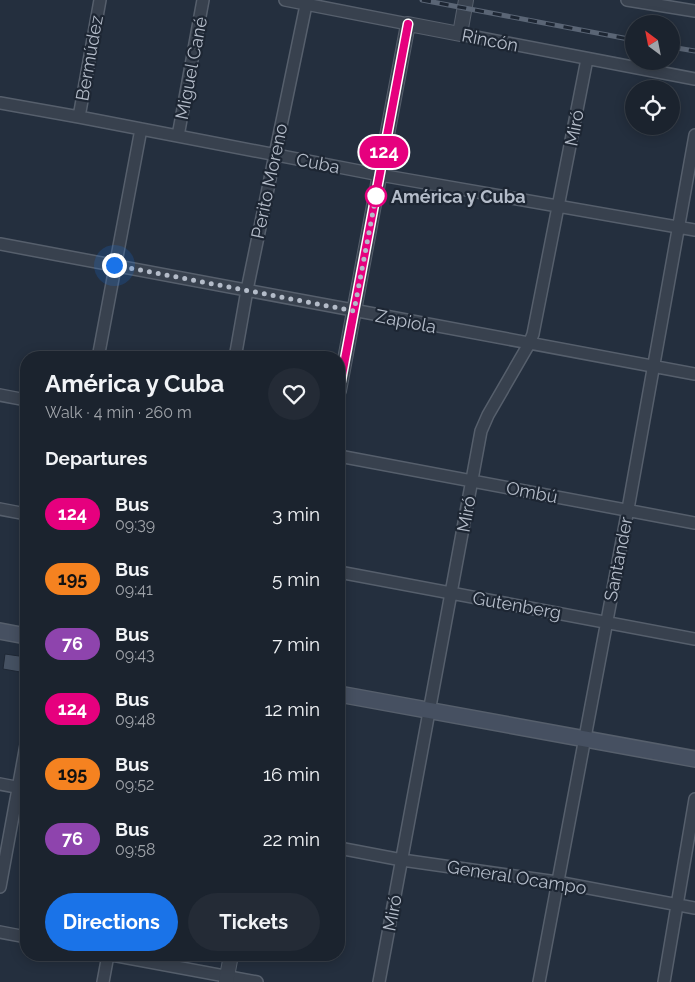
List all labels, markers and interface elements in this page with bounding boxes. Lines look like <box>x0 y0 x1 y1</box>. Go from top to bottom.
street label: Bermúdez <box>71 13 107 102</box>
street label: Miguel Cané <box>171 14 211 121</box>
north arrow <box>625 15 680 70</box>
map controls <box>625 15 680 135</box>
street label: Rincón <box>460 24 520 56</box>
button: locate <box>625 80 680 135</box>
street label: Miró <box>560 108 588 148</box>
street label: Perito Moreno <box>247 121 292 240</box>
line badge: 124 <box>355 136 413 168</box>
text: 124 <box>369 141 399 162</box>
street label: Cuba <box>294 148 342 178</box>
marker: América y Cuba <box>365 185 387 207</box>
place label: América y Cuba <box>391 186 526 207</box>
your location <box>102 253 127 278</box>
street label: Zapiola <box>374 305 438 337</box>
button: heart <box>268 368 320 420</box>
text: América y Cuba <box>45 369 224 398</box>
text: Walk · 4 min · 260 m <box>45 403 192 422</box>
text: Departures <box>45 447 147 469</box>
street label: Ombú <box>505 477 559 507</box>
text: Bus <box>115 493 149 515</box>
street label: Miró <box>452 494 480 534</box>
text: 124 <box>58 503 87 524</box>
text: 3 min <box>272 503 320 525</box>
street label: Santander <box>600 514 637 603</box>
text: 09:39 <box>115 515 155 534</box>
text: Bus <box>115 558 149 580</box>
text: 195 <box>58 568 87 589</box>
text: 5 min <box>272 568 320 590</box>
text: 09:41 <box>115 580 153 599</box>
street label: Gutenberg <box>471 587 563 623</box>
text: Bus <box>115 623 149 645</box>
text: 76 <box>62 633 83 654</box>
text: 7 min <box>272 633 320 655</box>
text: 09:43 <box>115 645 154 664</box>
text: Bus <box>115 688 149 710</box>
text: 124 <box>58 698 87 719</box>
text: 12 min <box>264 698 320 720</box>
text: 09:48 <box>115 710 155 729</box>
text: Bus <box>115 753 149 775</box>
text: 195 <box>58 763 87 784</box>
text: 16 min <box>263 763 320 785</box>
text: 09:52 <box>115 775 154 794</box>
text: Bus <box>115 818 149 840</box>
text: 76 <box>62 828 83 849</box>
text: 22 min <box>263 828 320 850</box>
text: 09:58 <box>115 840 155 859</box>
street label: General Ocampo <box>446 856 589 898</box>
button: Directions <box>45 893 178 951</box>
button: Tickets <box>188 893 320 951</box>
street label: Miró <box>378 893 406 933</box>

